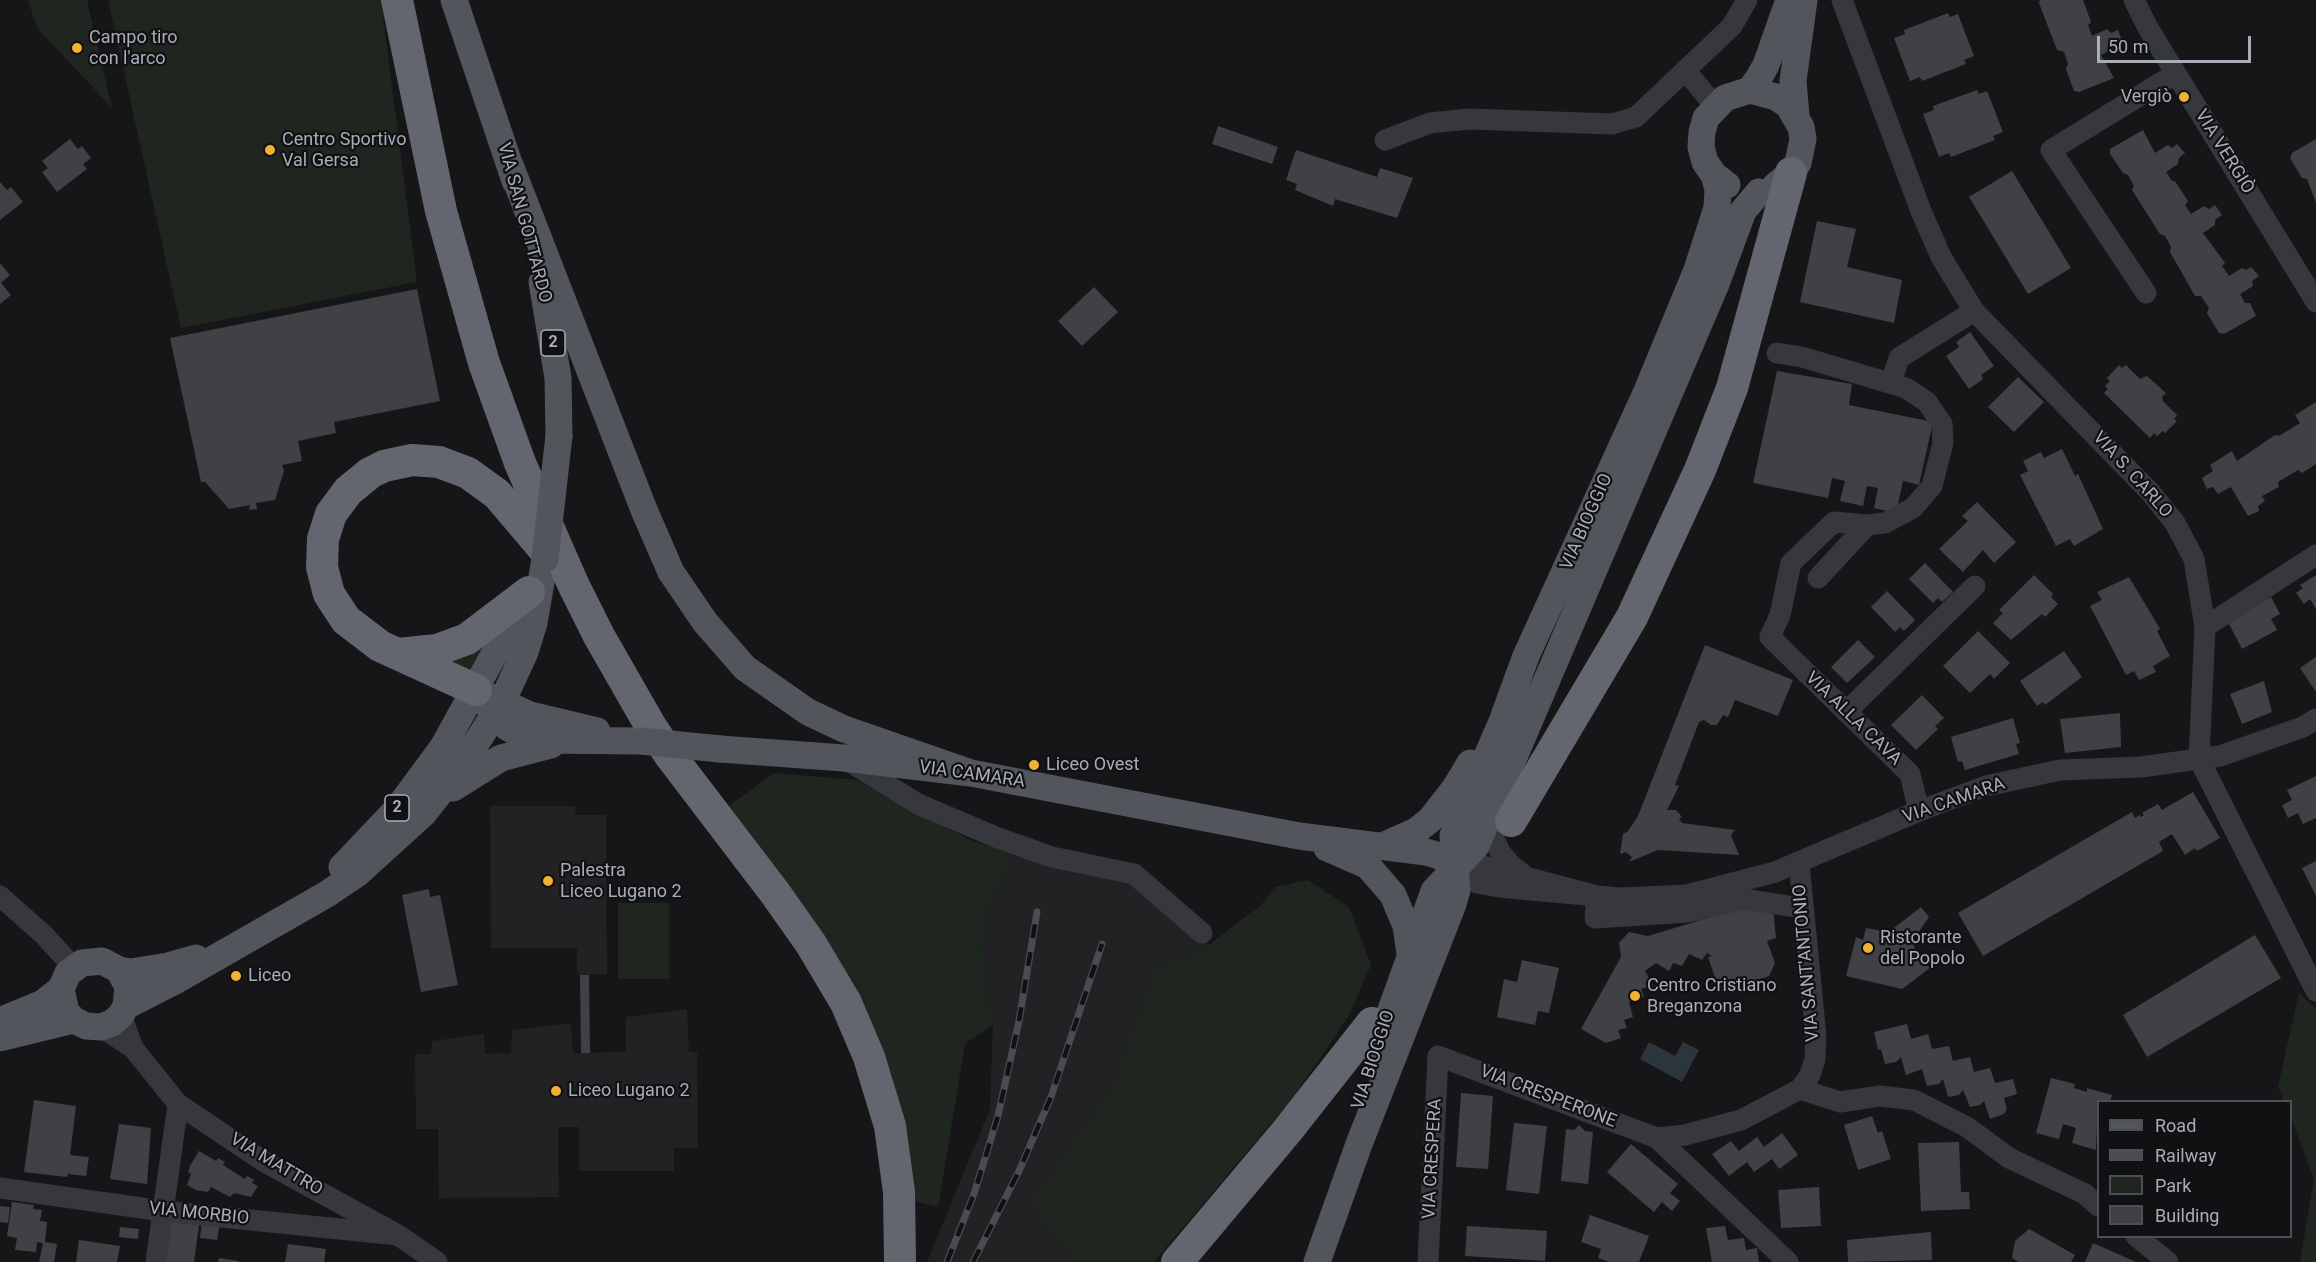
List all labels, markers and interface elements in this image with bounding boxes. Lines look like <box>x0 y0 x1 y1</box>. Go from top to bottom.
scale bar <box>2100 24 2254 62</box>
place label: Campo tiro con l'arco <box>89 27 178 70</box>
text: 50 m <box>2108 36 2148 57</box>
marker: Campo tiro con l'arco <box>70 41 84 55</box>
place label: Vergiò <box>2121 86 2172 108</box>
marker: Vergiò <box>2177 90 2191 104</box>
street label: VIA VERGIÒ <box>2190 106 2258 198</box>
place label: Centro Sportivo Val Gersa <box>282 129 406 172</box>
street label: VIA SAN GOTTARDO <box>492 141 556 305</box>
marker: Centro Sportivo Val Gersa <box>263 143 277 157</box>
road number: 2 <box>541 330 565 356</box>
street label: VIA S. CARLO <box>2088 427 2176 523</box>
street label: VIA BIOGGIO <box>1556 471 1618 573</box>
street label: VIA ALLA CAVA <box>1800 668 1906 770</box>
place label: Liceo Ovest <box>1046 754 1139 776</box>
street label: VIA CAMARA <box>918 757 1026 793</box>
marker: Liceo Ovest <box>1027 758 1041 772</box>
street label: VIA CAMARA <box>1900 773 2008 829</box>
road number: 2 <box>385 795 409 821</box>
place label: Palestra Liceo Lugano 2 <box>560 860 682 902</box>
marker: Palestra Liceo Lugano 2 <box>541 874 555 888</box>
street label: VIA SANT'ANTONIO <box>1789 883 1825 1043</box>
place label: Ristorante del Popolo <box>1880 927 1965 970</box>
marker: Ristorante del Popolo <box>1861 941 1875 955</box>
place label: Liceo <box>248 965 291 987</box>
marker: Liceo <box>229 969 243 983</box>
place label: Centro Cristiano Breganzona <box>1647 975 1776 1018</box>
marker: Centro Cristiano Breganzona <box>1628 989 1642 1003</box>
street label: VIA BIOGGIO <box>1348 1008 1400 1112</box>
street label: VIA CRESPERONE <box>1477 1061 1619 1133</box>
place label: Liceo Lugano 2 <box>568 1080 690 1102</box>
marker: Liceo Lugano 2 <box>549 1084 563 1098</box>
street label: VIA CRESPERA <box>1419 1098 1447 1220</box>
legend <box>2097 1100 2292 1238</box>
text: Road <box>2155 1115 2196 1136</box>
street label: VIA MATTRO <box>226 1129 326 1201</box>
text: Railway <box>2155 1145 2216 1166</box>
text: Park <box>2155 1175 2191 1196</box>
street label: VIA MORBIO <box>148 1198 250 1230</box>
text: Building <box>2155 1205 2219 1226</box>

